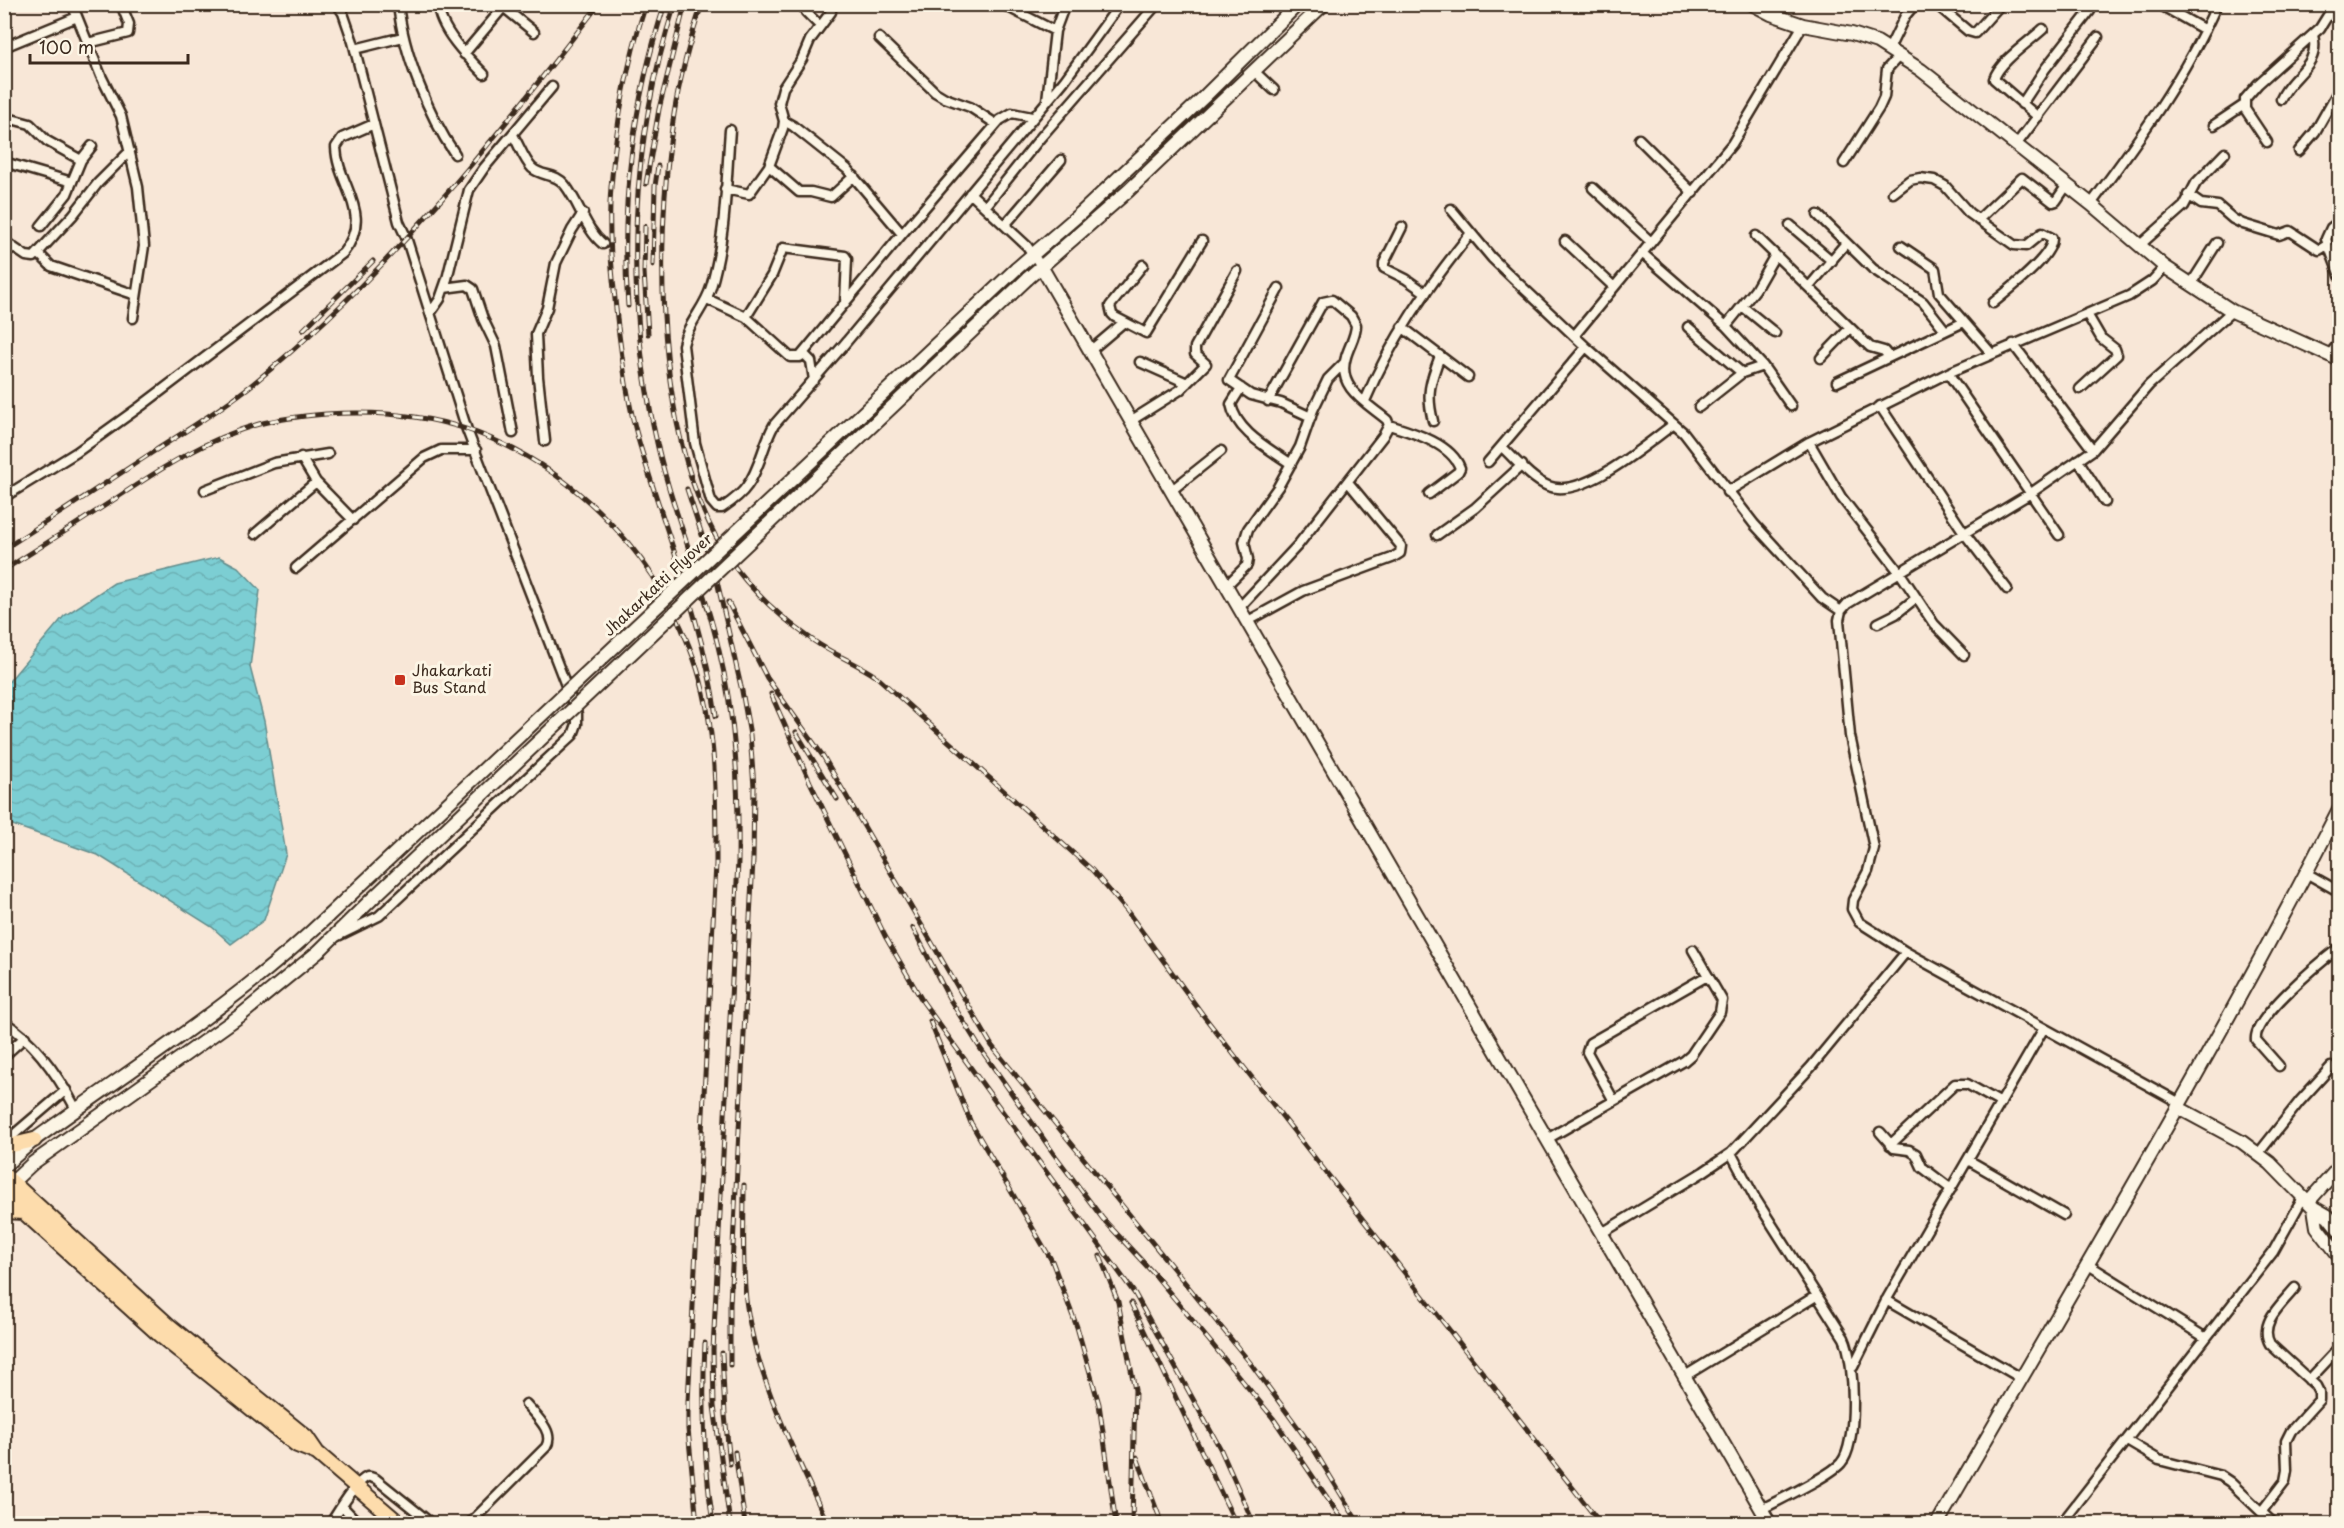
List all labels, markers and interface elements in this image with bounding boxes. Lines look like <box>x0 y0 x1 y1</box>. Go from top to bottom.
scale bar <box>30 27 188 65</box>
text: 100 m <box>39 33 94 60</box>
street label: Jhakarkatti Flyover <box>597 527 717 641</box>
place label: Jhakarkati Bus Stand <box>412 658 492 698</box>
marker: Jhakarkati Bus Stand <box>393 673 407 687</box>

